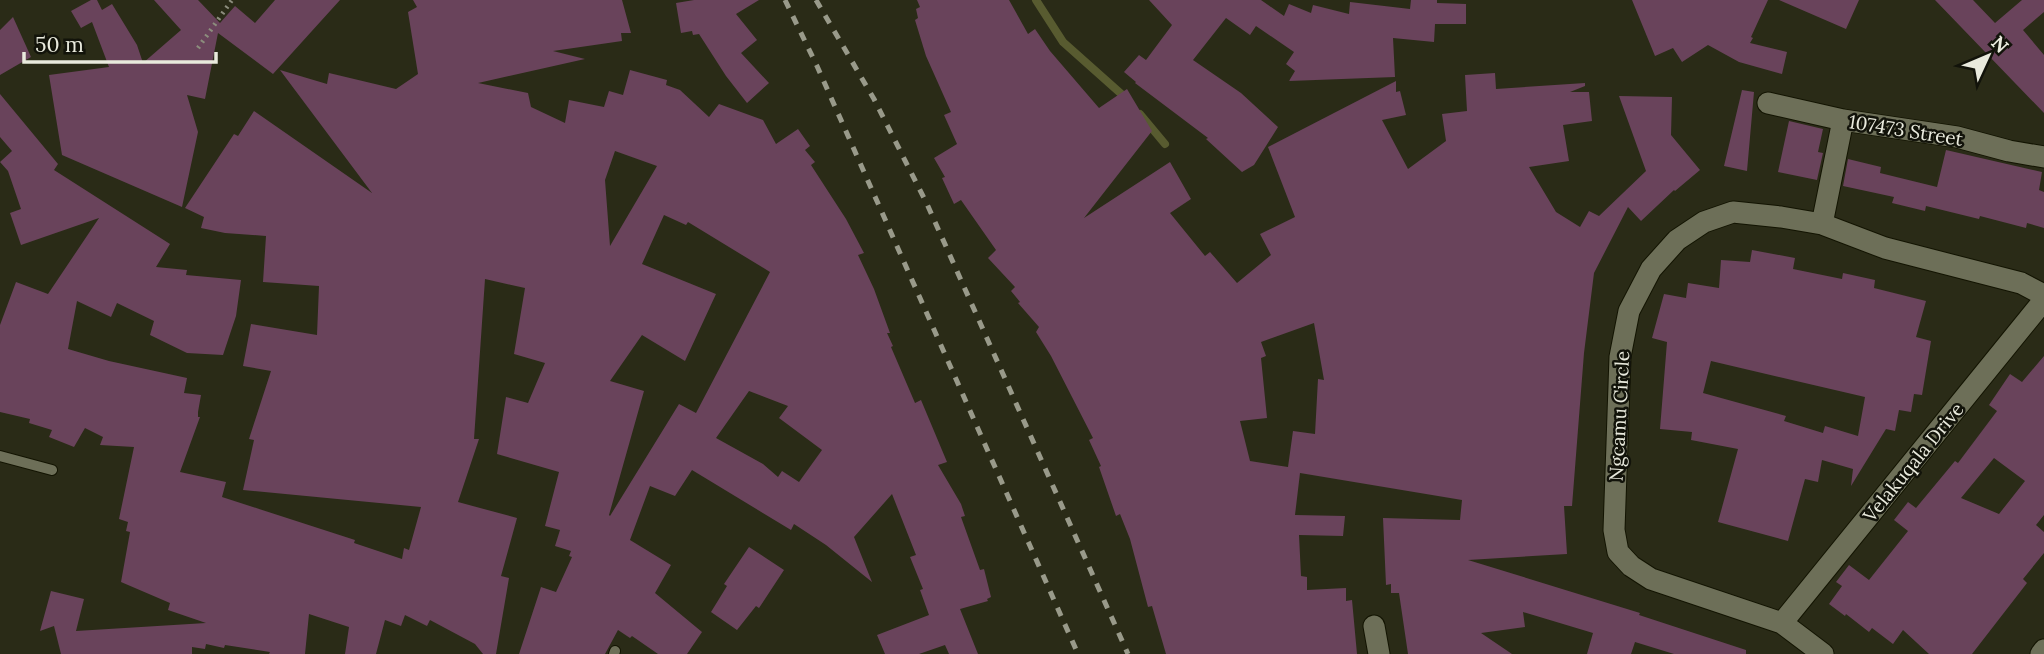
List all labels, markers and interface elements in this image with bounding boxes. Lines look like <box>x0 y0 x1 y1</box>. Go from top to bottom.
scale bar <box>24 21 217 65</box>
north arrow <box>1953 21 2023 91</box>
text: 50 m <box>35 31 84 58</box>
text: N <box>1986 31 2014 58</box>
street label: 107473 Street <box>1847 109 1965 151</box>
street label: Ngcamu Circle <box>1604 350 1634 482</box>
street label: Velakuqala Drive <box>1857 397 1968 527</box>

